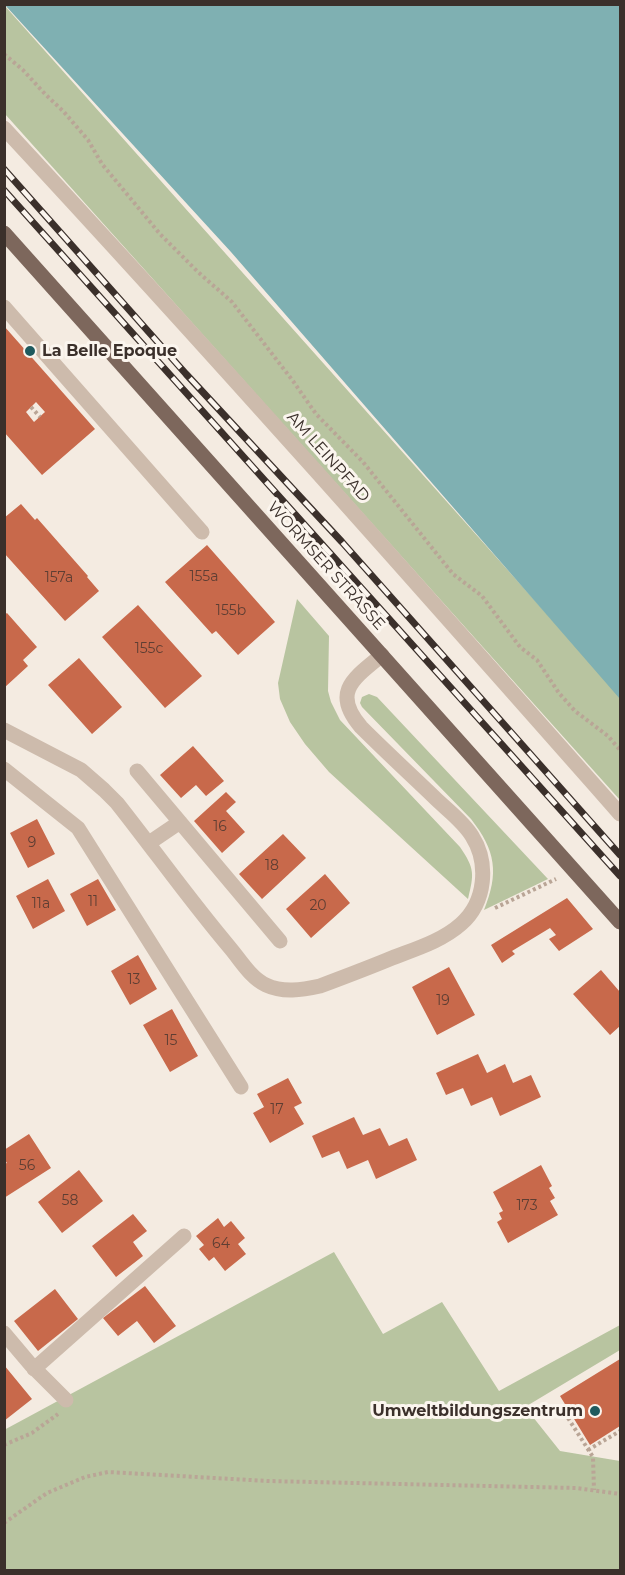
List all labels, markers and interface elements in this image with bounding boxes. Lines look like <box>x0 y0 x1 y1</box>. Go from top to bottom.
place label: La Belle Epoque <box>42 341 177 361</box>
marker: La Belle Epoque <box>23 344 37 358</box>
street label: AM LEINPFAD <box>283 408 373 506</box>
street label: WORMSER STRASSE <box>263 498 389 634</box>
house number: 155a <box>189 569 219 585</box>
house number: 157a <box>45 570 73 586</box>
house number: 155b <box>216 603 246 619</box>
house number: 155c <box>135 641 163 657</box>
house number: 16 <box>213 819 227 835</box>
house number: 9 <box>28 835 36 851</box>
house number: 18 <box>265 858 279 874</box>
house number: 11 <box>88 894 98 910</box>
house number: 11a <box>32 896 50 912</box>
house number: 20 <box>309 898 327 914</box>
house number: 13 <box>128 972 140 988</box>
house number: 19 <box>436 993 450 1009</box>
house number: 15 <box>165 1033 177 1049</box>
house number: 17 <box>270 1102 284 1118</box>
house number: 56 <box>19 1158 35 1174</box>
house number: 58 <box>62 1193 78 1209</box>
house number: 173 <box>516 1198 538 1214</box>
house number: 64 <box>212 1236 230 1252</box>
place label: Umweltbildungszentrum <box>372 1401 583 1421</box>
marker: Umweltbildungszentrum <box>588 1404 602 1418</box>

